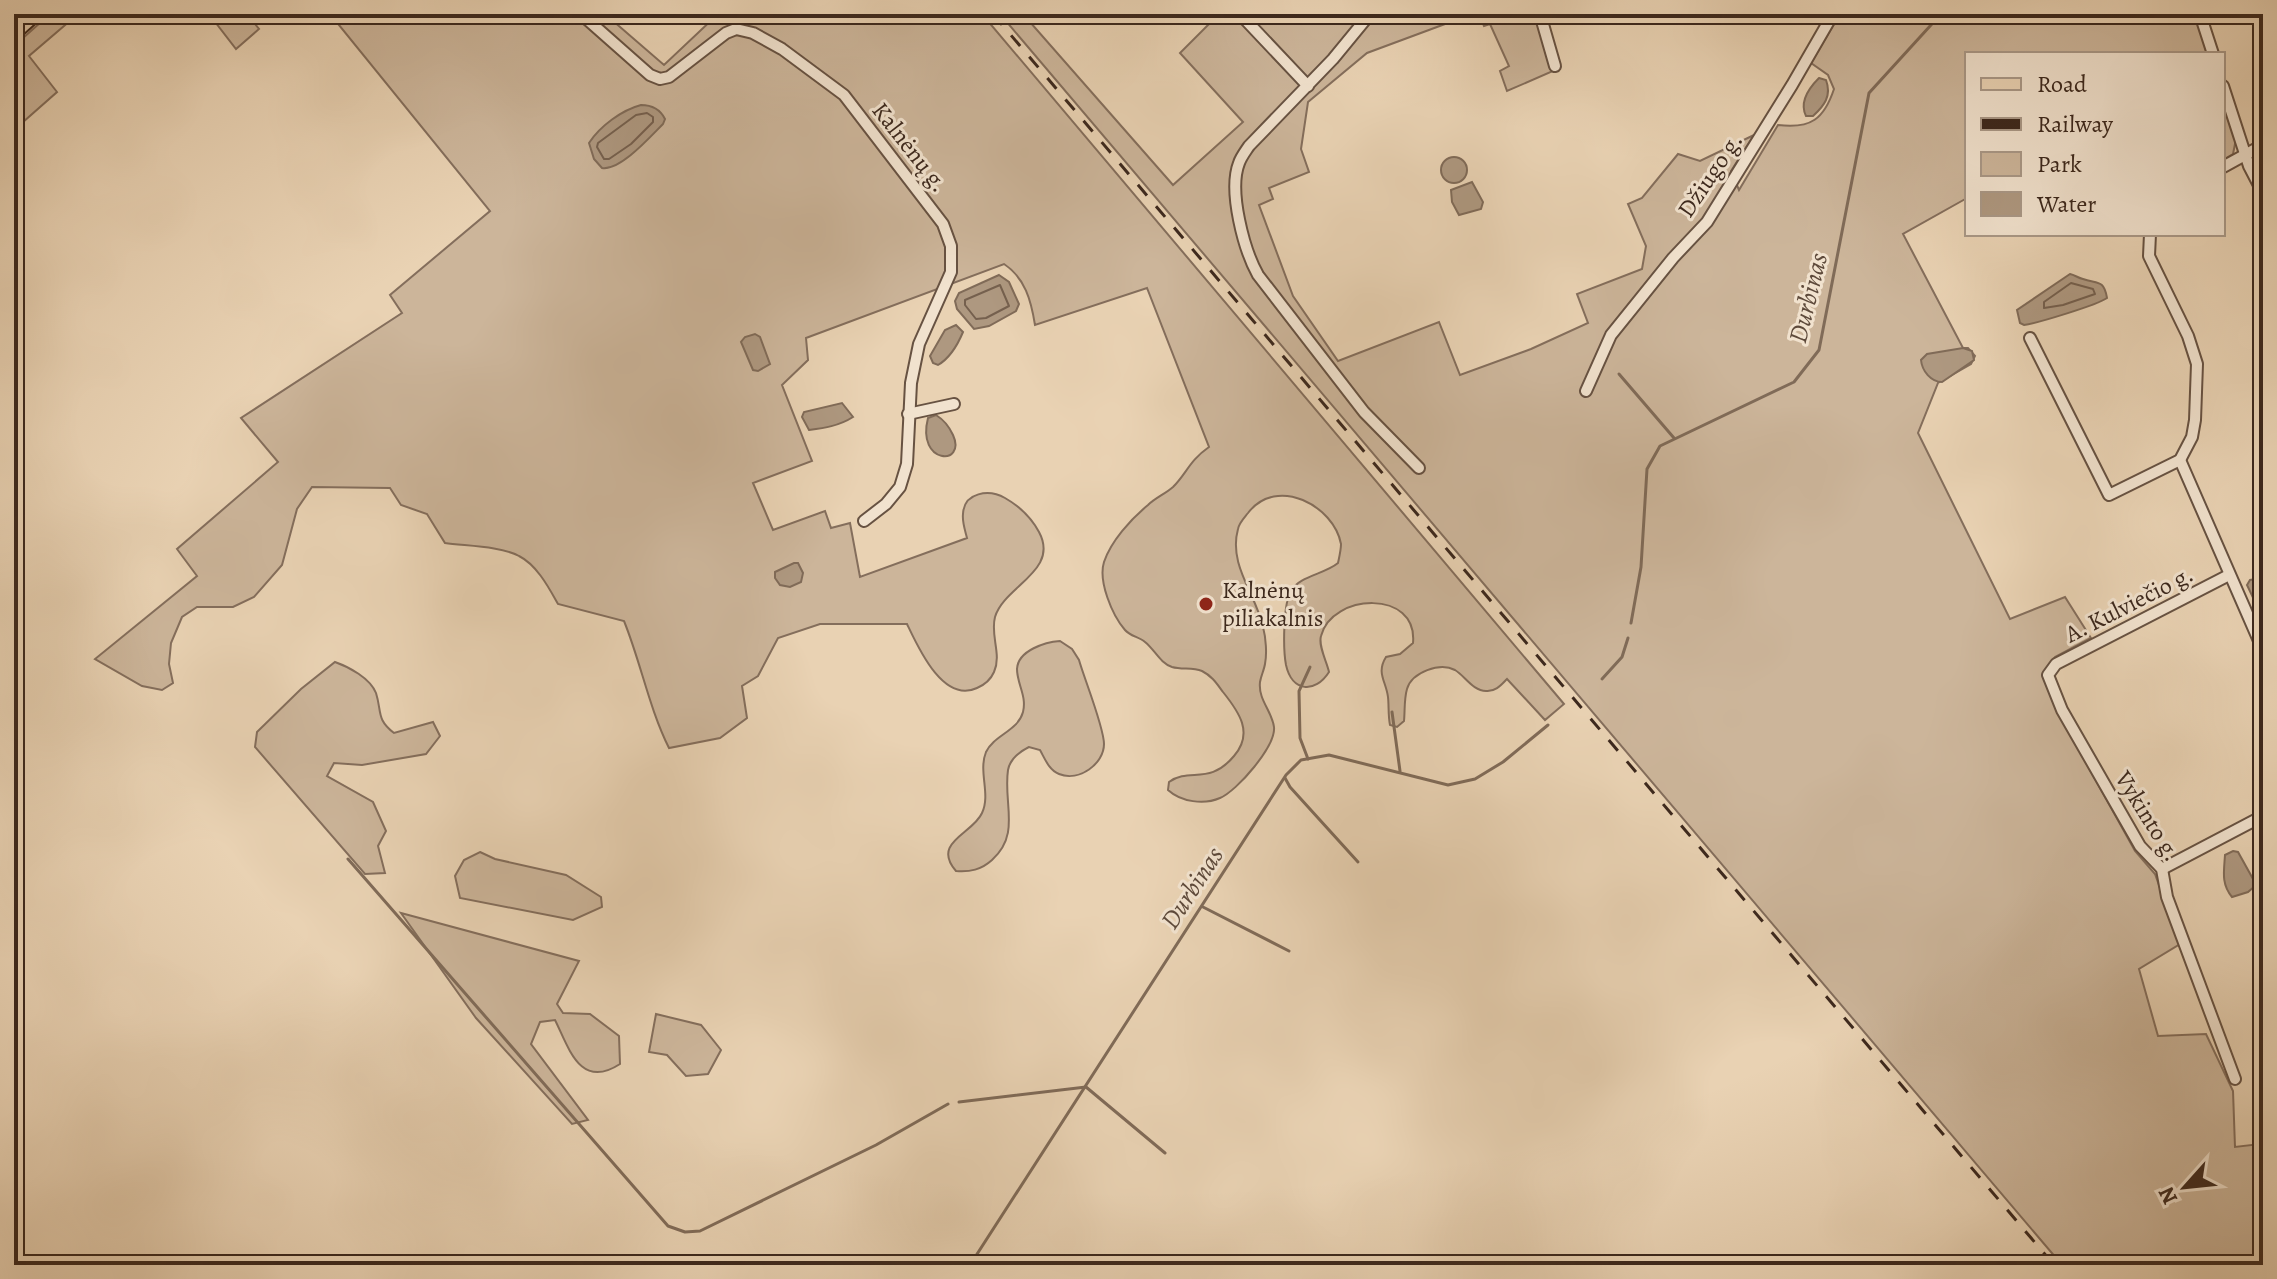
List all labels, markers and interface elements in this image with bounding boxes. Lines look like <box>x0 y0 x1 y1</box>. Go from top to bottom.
legend <box>1965 52 2225 236</box>
text: Road <box>2037 68 2087 100</box>
street label: Kalnėnų g. <box>865 95 955 199</box>
text: Railway <box>2037 108 2113 140</box>
street label: Džiugo g. <box>1670 126 1750 224</box>
text: Park <box>2037 148 2082 180</box>
text: Water <box>2036 188 2097 220</box>
water label: Durbinas <box>1780 249 1836 347</box>
street label: A. Kulviečio g. <box>2058 558 2199 651</box>
place label: Kalnėnų piliakalnis <box>1222 574 1323 634</box>
marker: Kalnėnų piliakalnis <box>1197 595 1215 613</box>
street label: Vykinto g. <box>2107 764 2188 867</box>
water label: Durbinas <box>1152 840 1232 936</box>
north arrow <box>2145 1147 2225 1227</box>
text: N <box>2151 1182 2185 1210</box>

